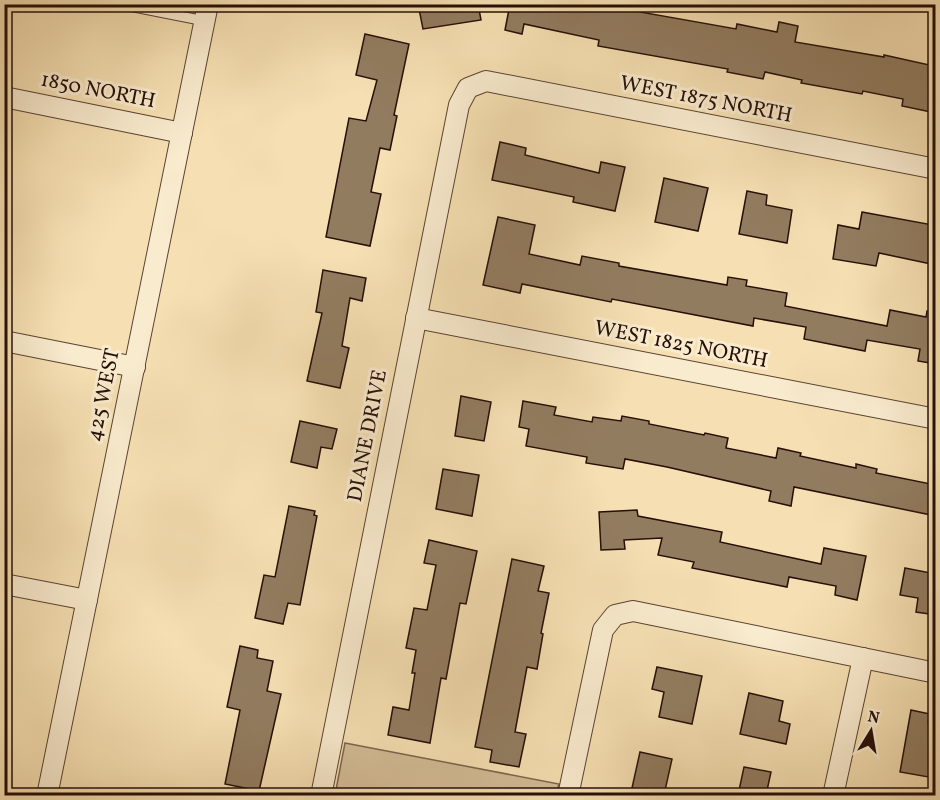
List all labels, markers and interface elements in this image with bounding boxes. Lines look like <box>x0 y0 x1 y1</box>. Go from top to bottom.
street label: 1850 NORTH <box>38 66 158 116</box>
street label: WEST 1875 NORTH <box>617 69 795 131</box>
street label: WEST 1825 NORTH <box>592 314 770 376</box>
street label: 425 WEST <box>80 346 128 444</box>
street label: DIANE DRIVE <box>341 367 395 505</box>
north arrow <box>841 701 901 761</box>
text: N <box>866 706 882 730</box>

